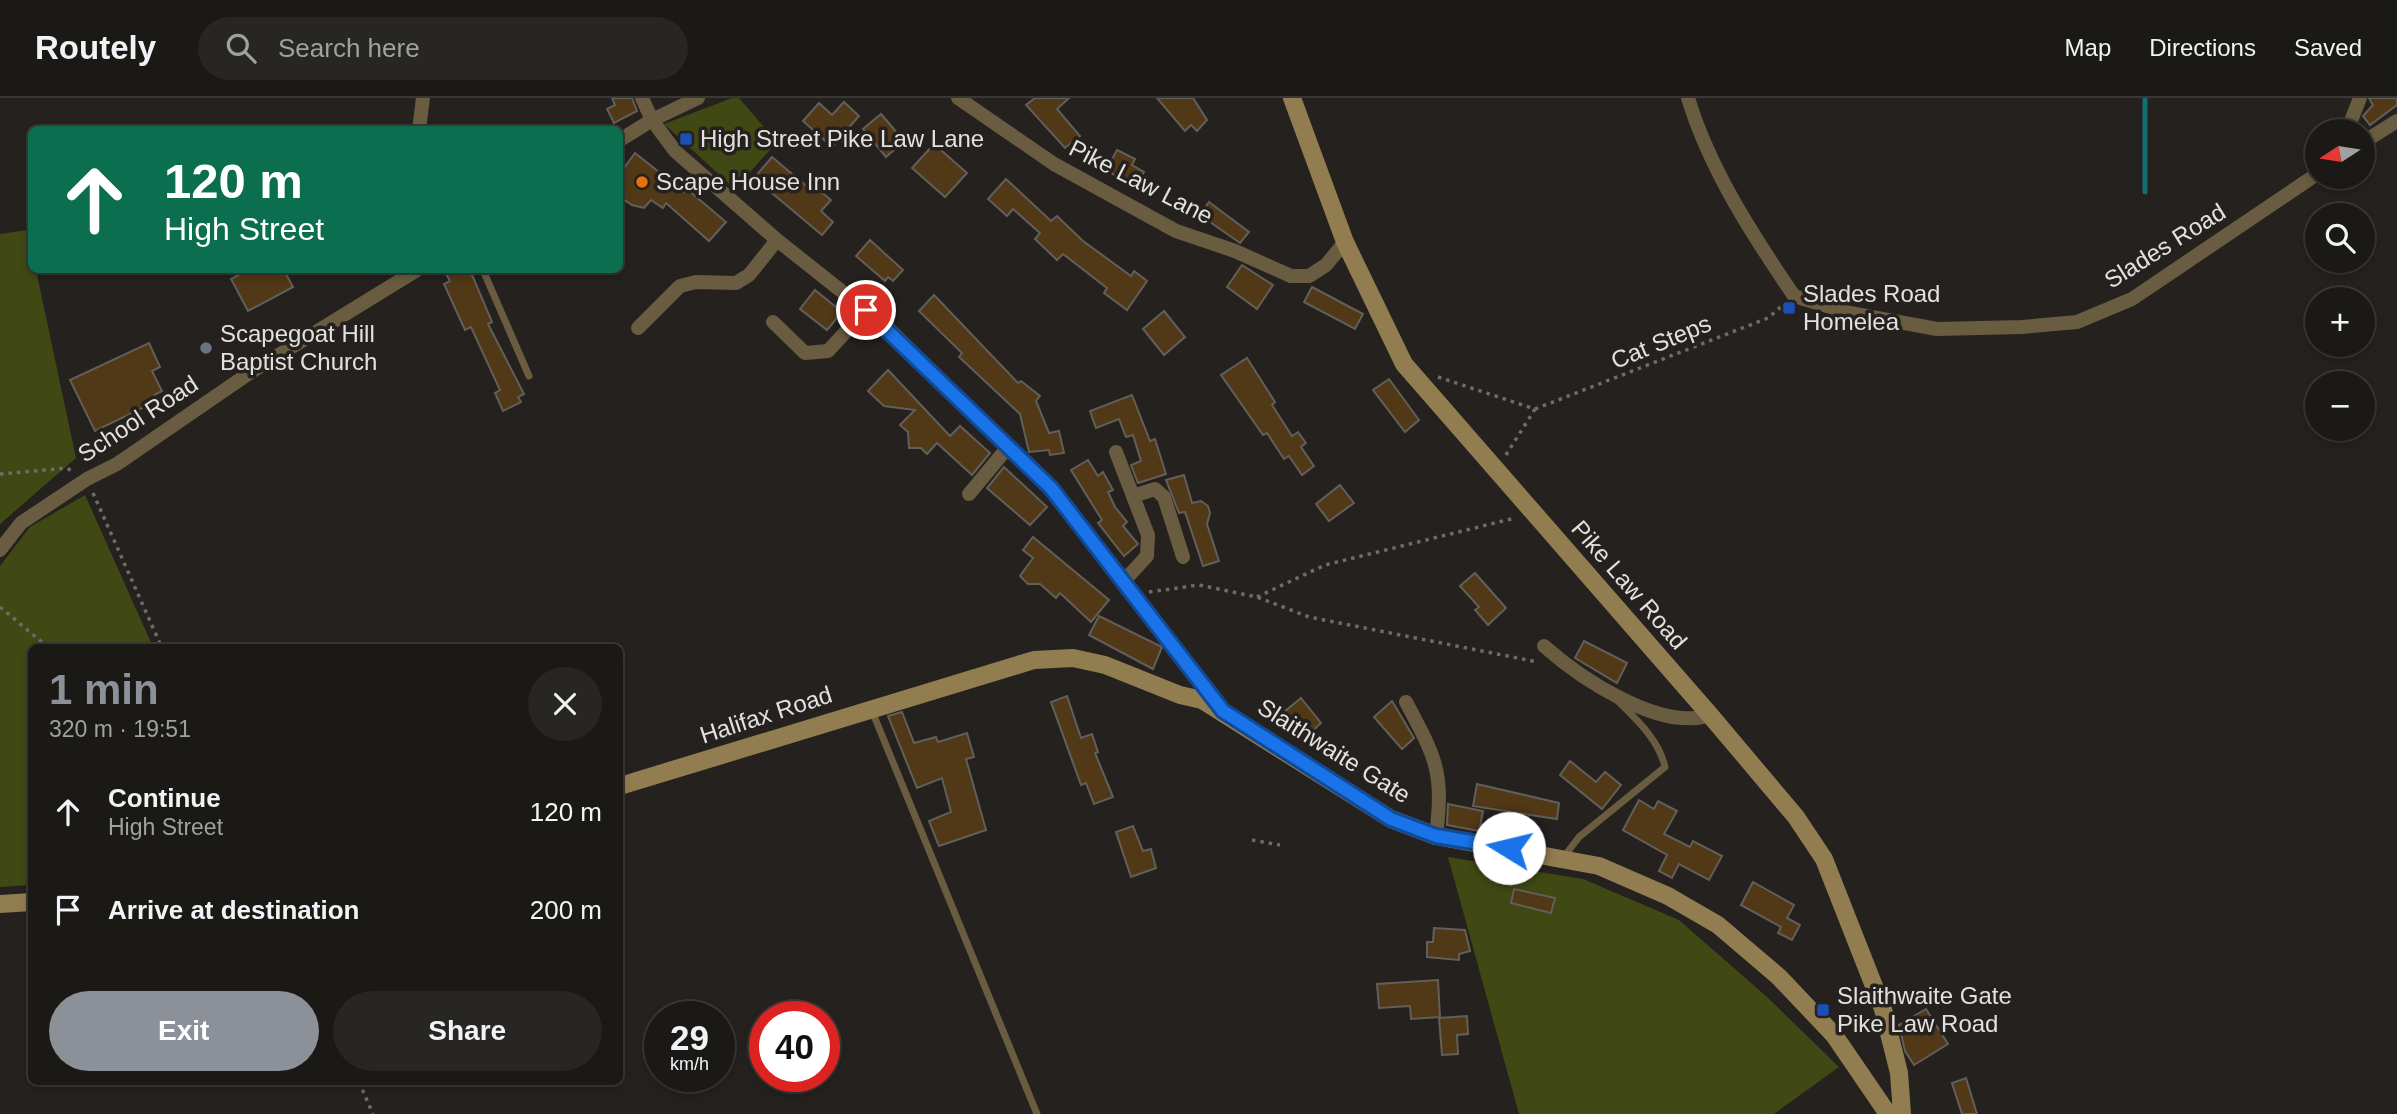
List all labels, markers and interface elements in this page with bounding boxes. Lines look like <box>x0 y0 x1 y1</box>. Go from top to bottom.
search box <box>198 17 688 80</box>
text: Routely <box>35 29 156 66</box>
icon: search <box>222 29 260 67</box>
text: Search here <box>278 33 420 63</box>
text: Map <box>2065 34 2111 61</box>
text: Directions <box>2149 34 2256 61</box>
text: Saved <box>2294 34 2362 61</box>
north arrow <box>2305 119 2375 189</box>
map controls <box>2305 119 2375 441</box>
place label: High Street Pike Law Lane <box>700 125 984 152</box>
marker: High Street Pike Law Lane <box>678 131 694 147</box>
street label: Pike Law Lane <box>1065 134 1218 229</box>
icon: ahead <box>49 154 140 245</box>
text: 120 m <box>164 154 303 208</box>
place label: Scape House Inn <box>656 168 840 195</box>
marker: Scape House Inn <box>634 174 650 190</box>
street label: Slades Road <box>2099 198 2230 293</box>
button: search <box>2305 203 2375 273</box>
text: High Street <box>164 211 324 247</box>
pin <box>836 280 896 340</box>
place label: Slades Road Homelea <box>1803 280 1940 335</box>
button: + <box>2305 287 2375 357</box>
icon: arrive <box>847 291 885 329</box>
marker: Slades Road Homelea <box>1781 300 1797 316</box>
street label: Cat Steps <box>1607 309 1715 374</box>
place label: Scapegoat Hill Baptist Church <box>220 320 377 375</box>
marker: Scapegoat Hill Baptist Church <box>198 340 214 356</box>
street label: School Road <box>73 370 203 467</box>
button: − <box>2305 371 2375 441</box>
street label: Pike Law Road <box>1566 515 1693 654</box>
text: 1 min <box>49 666 159 713</box>
button: close <box>528 667 602 741</box>
street label: Halifax Road <box>696 680 835 749</box>
street label: Slaithwaite Gate <box>1253 693 1416 808</box>
text: 320 m · 19:51 <box>49 716 191 742</box>
text: Continue <box>108 783 221 813</box>
icon: ahead <box>49 793 87 831</box>
text: 120 m <box>530 797 602 827</box>
position arrow <box>1472 811 1546 885</box>
text: High Street <box>108 814 223 840</box>
icon: arrive <box>49 891 87 929</box>
text: Arrive at destination <box>108 895 359 925</box>
text: 200 m <box>530 895 602 925</box>
place label: Slaithwaite Gate Pike Law Road <box>1837 982 2012 1037</box>
button: Exit <box>49 991 319 1071</box>
button: Share <box>333 991 602 1071</box>
speed limit sign: 40 <box>749 1001 840 1092</box>
marker: Slaithwaite Gate Pike Law Road <box>1815 1002 1831 1018</box>
text: 29 <box>670 1018 709 1057</box>
text: km/h <box>670 1054 709 1074</box>

